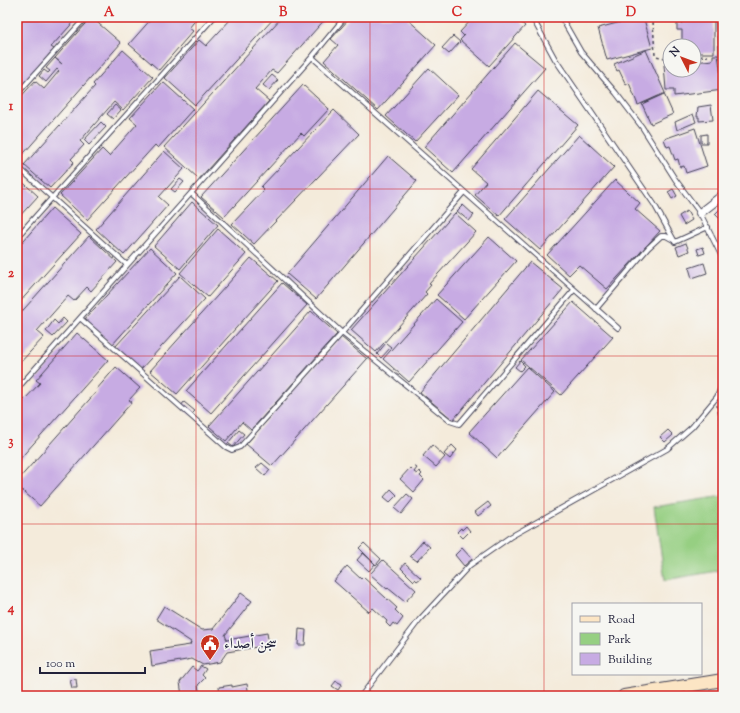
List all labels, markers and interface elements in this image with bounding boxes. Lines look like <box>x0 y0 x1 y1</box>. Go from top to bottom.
text: A <box>104 4 115 22</box>
text: B <box>279 4 288 22</box>
text: C <box>452 4 462 22</box>
text: D <box>626 4 636 22</box>
north arrow <box>662 38 702 78</box>
text: N <box>666 43 684 61</box>
text: 1 <box>9 98 14 116</box>
text: 2 <box>8 265 15 283</box>
text: 3 <box>8 433 14 451</box>
text: 4 <box>7 600 15 618</box>
legend <box>572 603 702 675</box>
text: Road <box>608 611 635 629</box>
text: Park <box>608 631 631 649</box>
place label: سجن أصداء <box>224 632 277 655</box>
public building icon: سجن أصداء <box>199 633 221 661</box>
scale bar <box>40 649 145 675</box>
text: Building <box>608 651 652 669</box>
text: 100 m <box>46 655 75 673</box>

